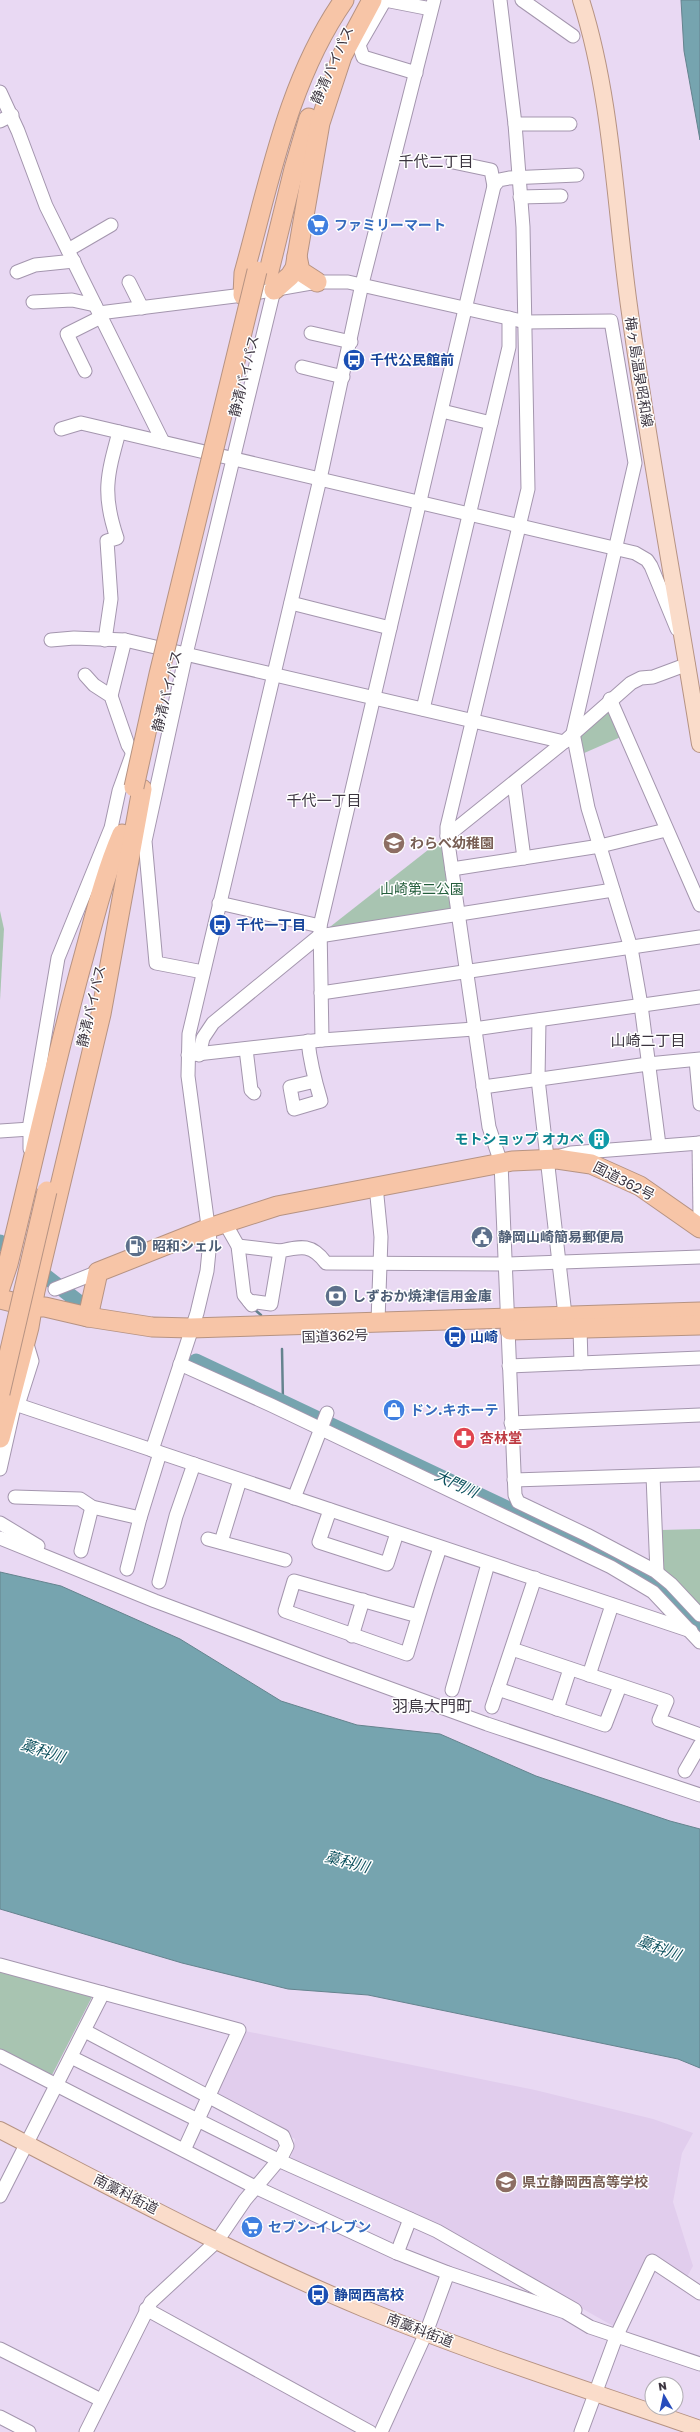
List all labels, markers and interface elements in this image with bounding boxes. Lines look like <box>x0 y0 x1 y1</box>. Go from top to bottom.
street label: 静清バイパス <box>307 23 356 107</box>
district label: 千代二丁目 <box>398 152 474 170</box>
supermarket icon: ファミリーマート <box>305 212 331 238</box>
place label: ファミリーマート <box>334 216 446 233</box>
street label: 梅ヶ島温泉昭和線 <box>622 315 657 429</box>
street label: 静清バイパス <box>225 333 262 419</box>
bus stop icon: 千代公民館前 <box>341 347 367 373</box>
place label: 千代公民館前 <box>370 351 454 368</box>
street label: 静清バイパス <box>148 648 185 734</box>
district label: 千代一丁目 <box>286 791 362 809</box>
school or university icon: わらべ幼稚園 <box>381 830 407 856</box>
place label: わらべ幼稚園 <box>410 834 494 851</box>
park label: 山崎第二公園 <box>380 880 464 897</box>
bus stop icon: 千代一丁目 <box>207 912 233 938</box>
place label: 千代一丁目 <box>236 916 306 933</box>
street label: 静清バイパス <box>73 963 108 1049</box>
district label: 山崎二丁目 <box>610 1031 686 1049</box>
building icon: モトショップ オカベ <box>586 1126 612 1152</box>
place label: モトショップ オカベ <box>455 1130 584 1147</box>
street label: 国道362号 <box>591 1158 658 1203</box>
public building icon: 静岡山崎簡易郵便局 <box>469 1224 495 1250</box>
place label: 静岡山崎簡易郵便局 <box>498 1228 624 1245</box>
fuel station icon: 昭和シェル <box>123 1233 149 1259</box>
place label: 昭和シェル <box>152 1237 222 1254</box>
bank icon: しずおか焼津信用金庫 <box>323 1283 349 1309</box>
place label: しずおか焼津信用金庫 <box>352 1287 492 1304</box>
bus stop icon: 山崎 <box>442 1324 468 1350</box>
street label: 国道362号 <box>301 1326 369 1345</box>
place label: 山崎 <box>470 1328 498 1345</box>
shop icon: ドン.キホーテ <box>381 1397 407 1423</box>
place label: ドン.キホーテ <box>410 1401 498 1418</box>
pharmacy icon: 杏林堂 <box>451 1425 477 1451</box>
place label: 杏林堂 <box>480 1429 522 1446</box>
water label: 大門川 <box>432 1465 482 1502</box>
district label: 羽鳥大門町 <box>392 1696 472 1716</box>
water label: 藁科川 <box>19 1735 69 1766</box>
water label: 藁科川 <box>323 1847 373 1876</box>
water label: 藁科川 <box>635 1931 685 1964</box>
school or university icon: 県立静岡西高等学校 <box>493 2169 519 2195</box>
street label: 南藁科街道 <box>91 2170 161 2217</box>
place label: 県立静岡西高等学校 <box>522 2173 648 2190</box>
supermarket icon: セブン-イレブン <box>239 2214 265 2240</box>
place label: セブン-イレブン <box>268 2218 371 2235</box>
bus stop icon: 静岡西高校 <box>305 2282 331 2308</box>
place label: 静岡西高校 <box>334 2286 404 2303</box>
street label: 南藁科街道 <box>384 2309 456 2350</box>
north arrow <box>644 2376 684 2416</box>
text: N <box>657 2379 668 2393</box>

